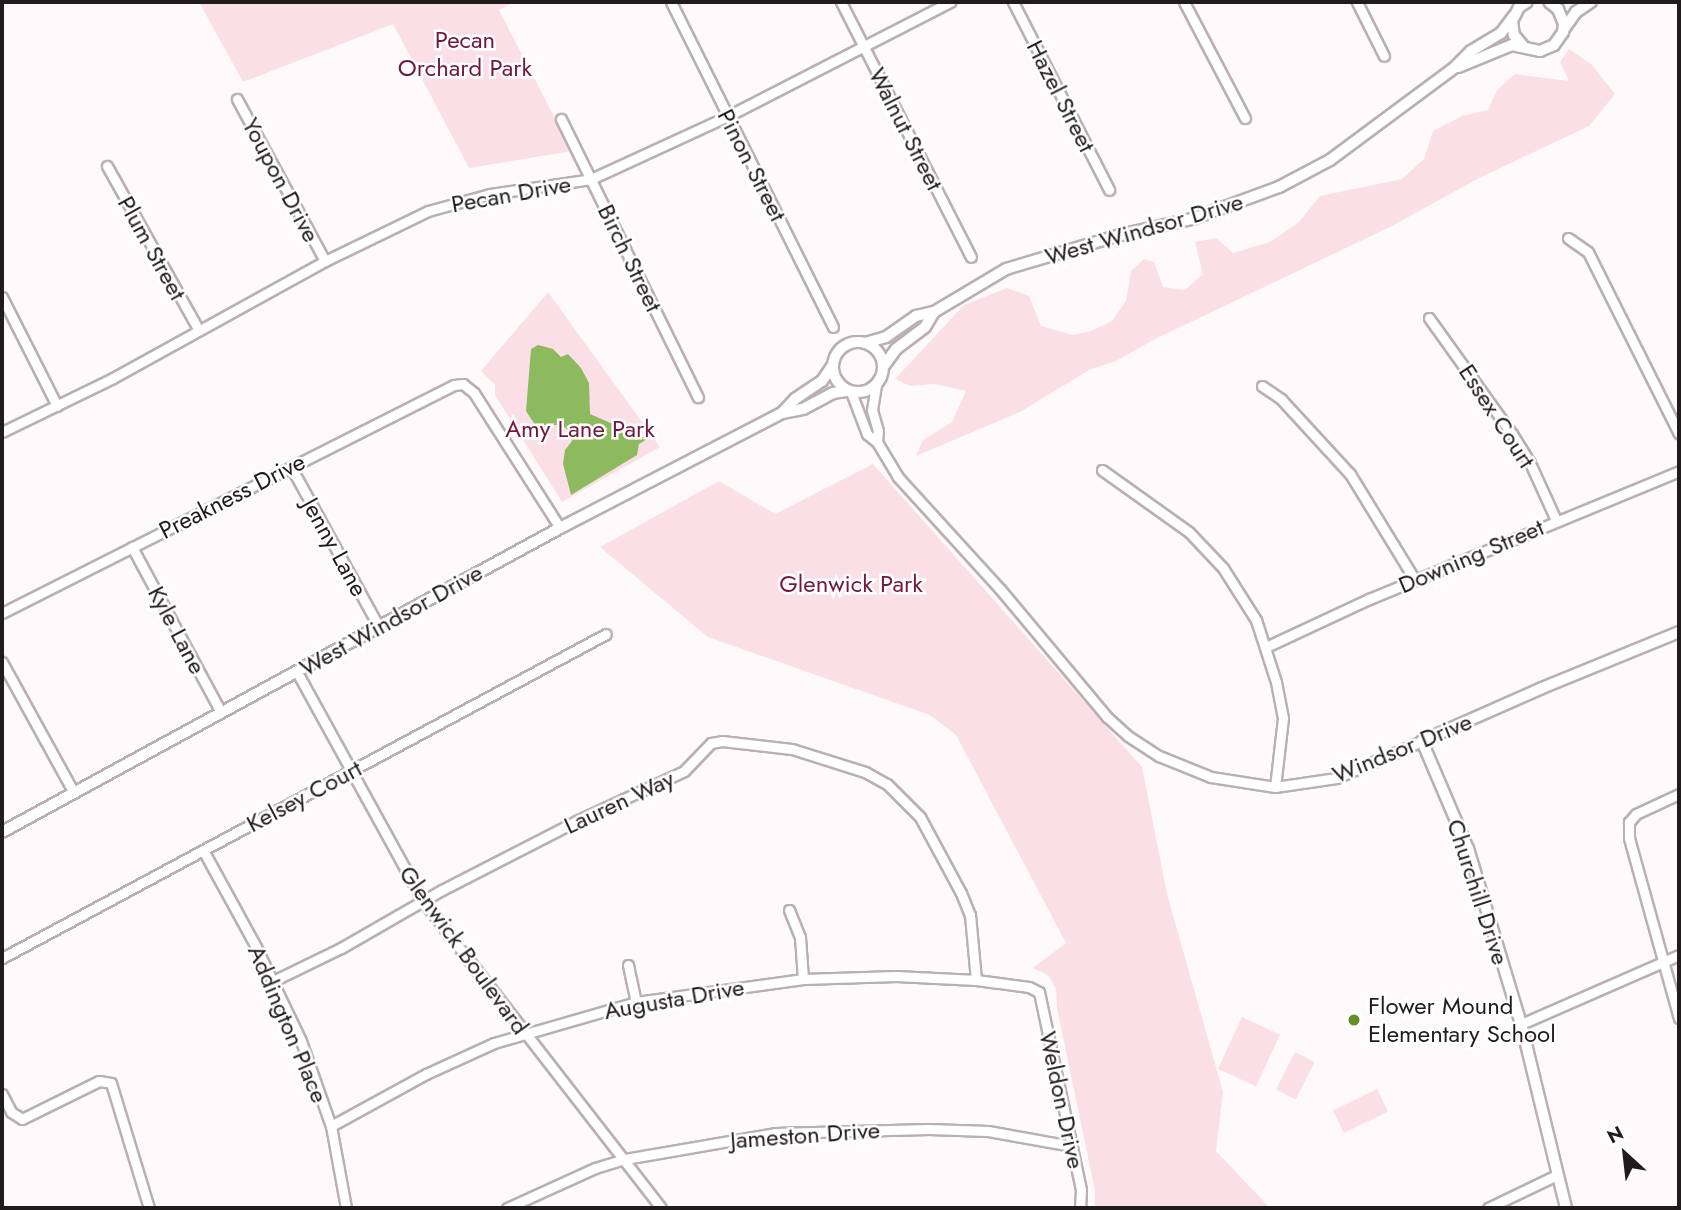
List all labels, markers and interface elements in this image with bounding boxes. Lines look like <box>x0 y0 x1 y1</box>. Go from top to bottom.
park label: Pecan Orchard Park <box>398 26 532 82</box>
street label: Hazel Street <box>1021 35 1101 157</box>
street label: Walnut Street <box>863 63 949 195</box>
street label: Pinon Street <box>711 104 793 226</box>
street label: Youpon Drive <box>236 113 326 247</box>
street label: Pecan Drive <box>449 169 573 219</box>
street label: West Windsor Drive <box>1042 187 1246 271</box>
street label: Plum Street <box>112 191 192 305</box>
street label: Birch Street <box>592 200 668 316</box>
street label: Essex Court <box>1453 359 1541 473</box>
park label: Amy Lane Park <box>505 415 655 443</box>
street label: Preakness Drive <box>154 447 310 545</box>
street label: Jenny Lane <box>296 493 374 601</box>
street label: Downing Street <box>1394 512 1548 600</box>
street label: West Windsor Drive <box>295 558 487 682</box>
park label: Glenwick Park <box>779 570 923 598</box>
street label: Kyle Lane <box>142 581 212 679</box>
street label: Windsor Drive <box>1328 707 1476 789</box>
street label: Kelsey Court <box>241 754 367 838</box>
street label: Lauren Way <box>559 764 679 840</box>
street label: Churchill Drive <box>1441 816 1515 968</box>
street label: Glenwick Boulevard <box>393 860 535 1040</box>
street label: Addington Place <box>242 941 334 1107</box>
street label: Augusta Drive <box>602 973 746 1025</box>
place label: Flower Mound Elementary School <box>1368 992 1556 1048</box>
marker: Flower Mound Elementary School <box>1346 1012 1362 1028</box>
street label: Weldon Drive <box>1033 1029 1091 1171</box>
street label: Jameston Drive <box>729 1115 881 1155</box>
north arrow <box>1590 1119 1660 1189</box>
text: N <box>1602 1119 1628 1150</box>

